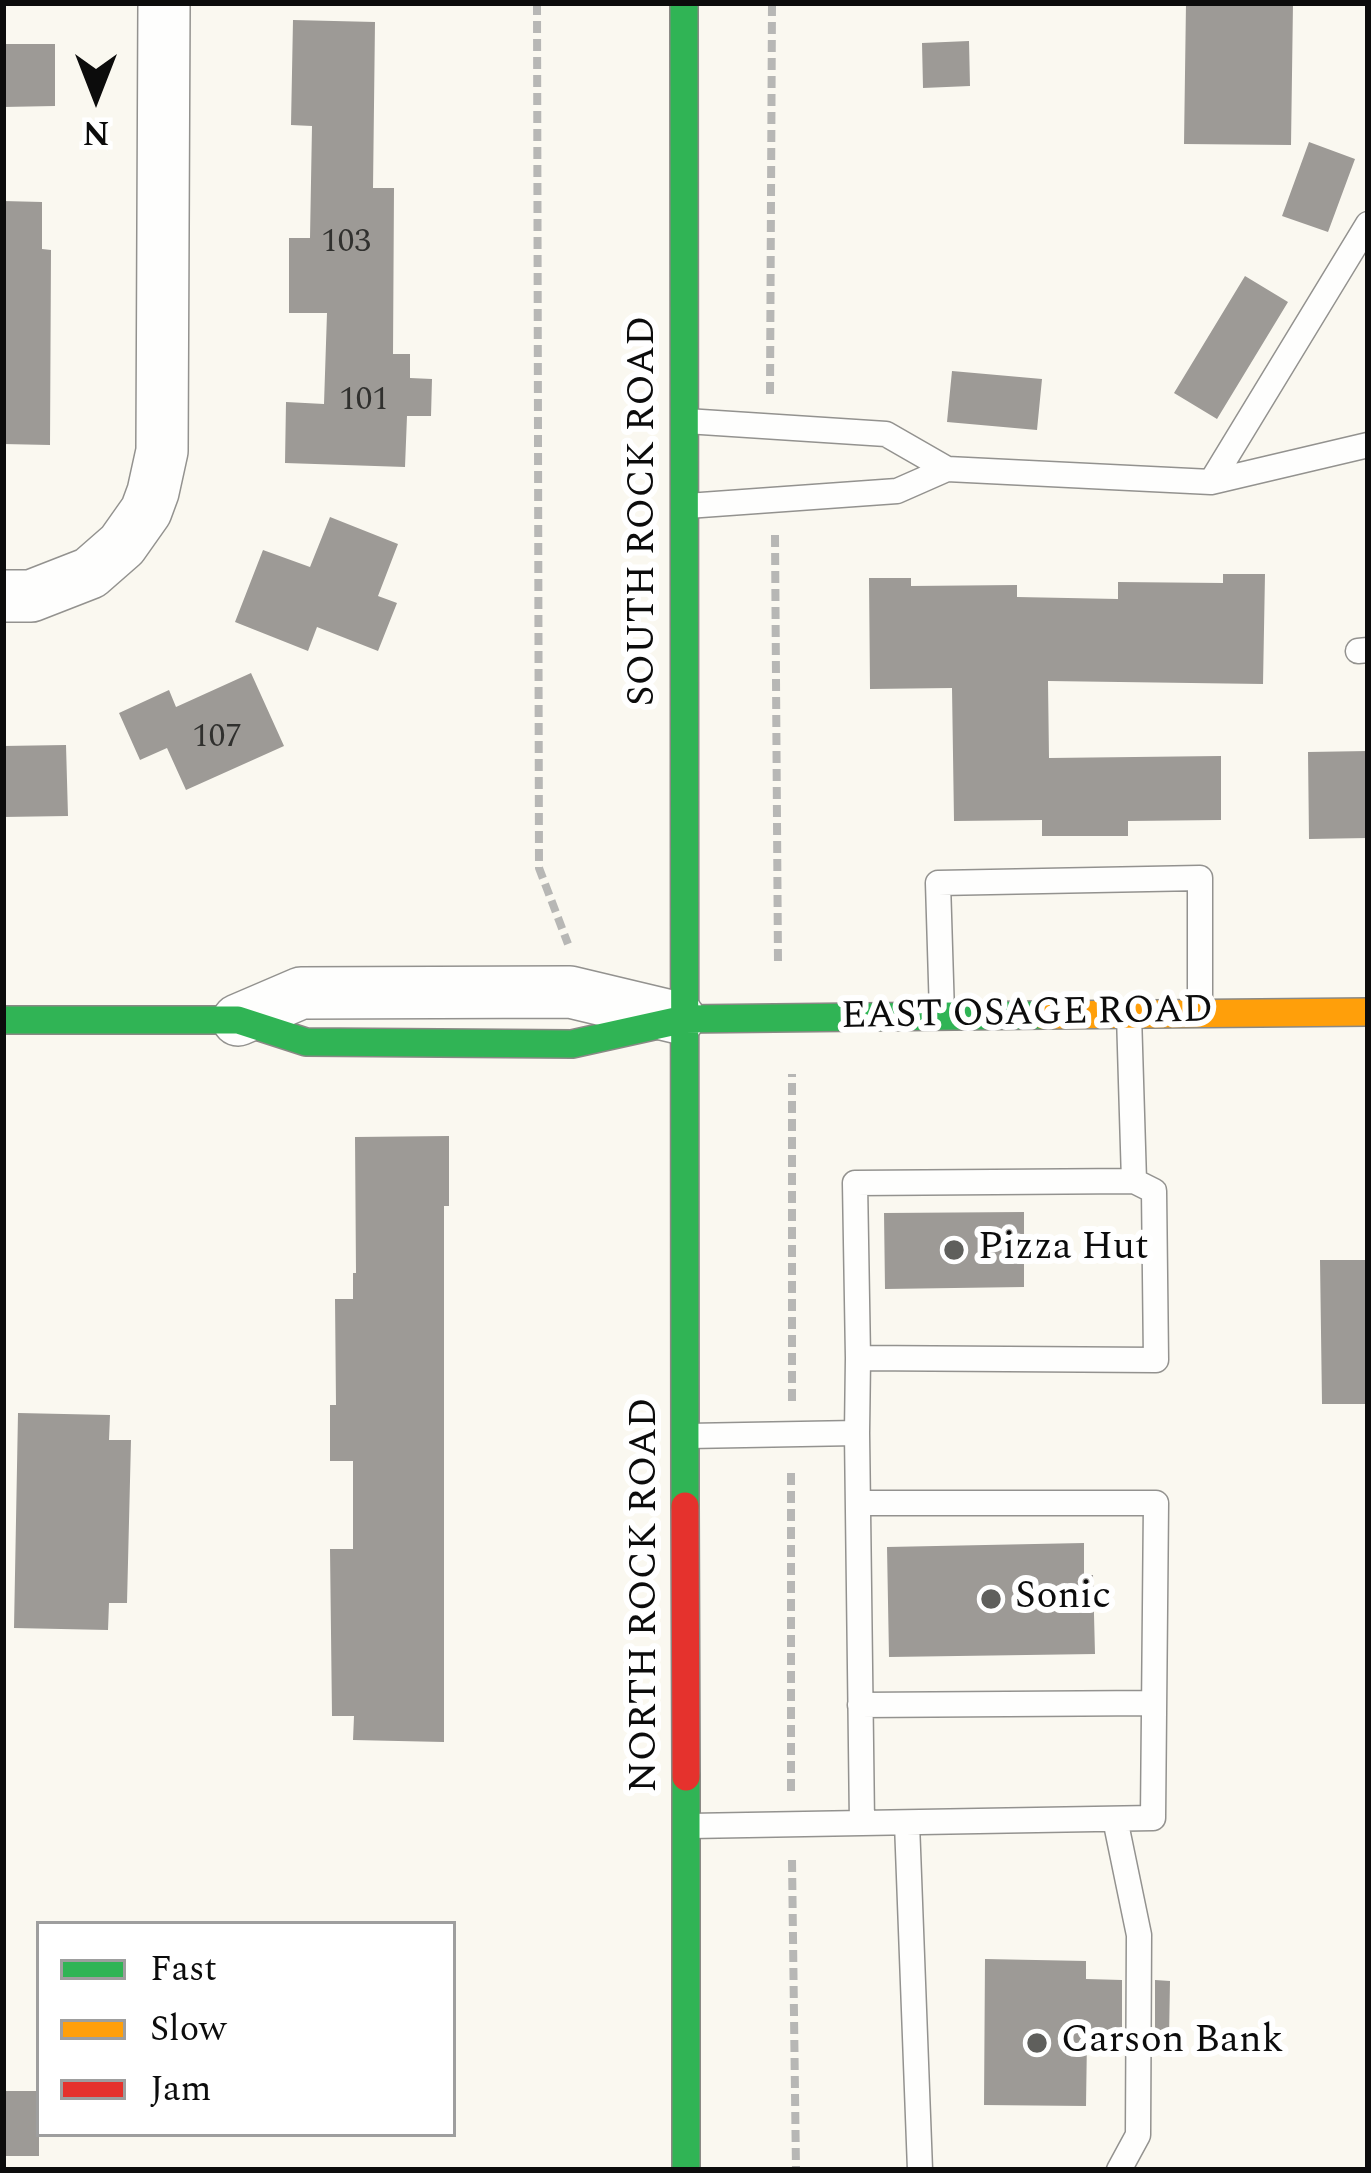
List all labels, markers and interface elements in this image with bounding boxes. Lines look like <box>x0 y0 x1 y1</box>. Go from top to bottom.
north arrow <box>36 36 156 156</box>
text: N <box>83 107 109 157</box>
house number: 103 <box>321 225 371 265</box>
street label: SOUTH ROCK ROAD <box>622 316 668 706</box>
house number: 101 <box>339 383 389 423</box>
house number: 107 <box>192 720 242 760</box>
street label: EAST OSAGE ROAD <box>841 989 1213 1043</box>
place label: Pizza Hut <box>978 1227 1149 1273</box>
marker: Pizza Hut <box>941 1237 967 1263</box>
street label: NORTH ROCK ROAD <box>624 1398 670 1792</box>
place label: Sonic <box>1015 1576 1111 1622</box>
marker: Sonic <box>978 1586 1004 1612</box>
legend <box>36 1921 456 2137</box>
text: Fast <box>150 1942 217 1997</box>
text: Slow <box>150 2002 226 2057</box>
place label: Carson Bank <box>1061 2020 1283 2066</box>
marker: Carson Bank <box>1024 2030 1050 2056</box>
text: Jam <box>150 2062 212 2117</box>

